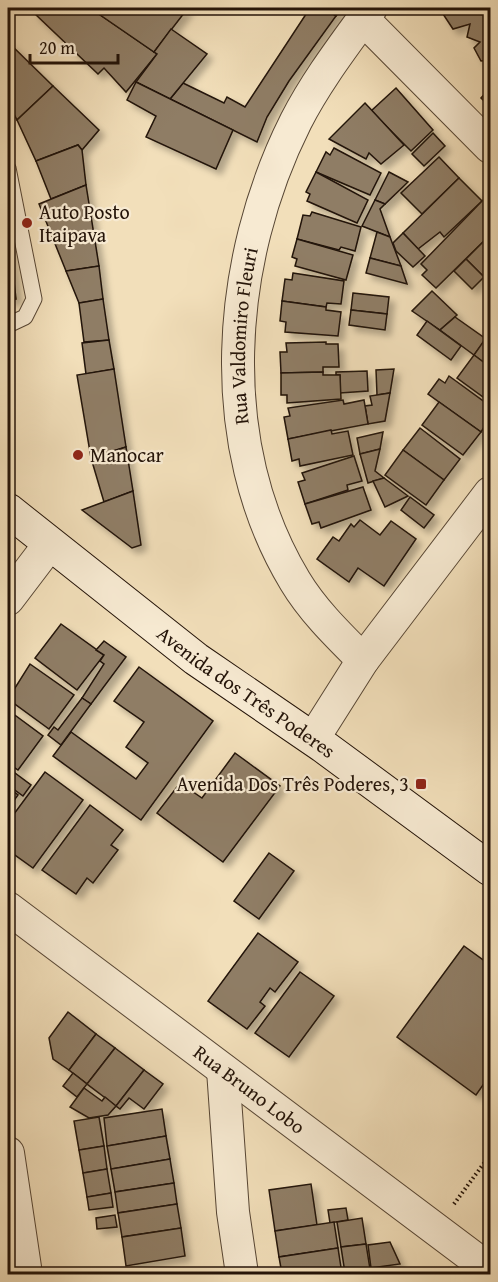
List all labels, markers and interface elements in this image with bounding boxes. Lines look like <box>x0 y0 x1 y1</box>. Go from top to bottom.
scale bar <box>30 27 118 65</box>
text: 20 m <box>39 34 75 61</box>
place label: Auto Posto Itaipava <box>39 197 130 249</box>
marker: Auto Posto Itaipava <box>20 216 34 230</box>
street label: Rua Valdomiro Fleuri <box>223 244 265 426</box>
place label: Manocar <box>90 440 164 469</box>
marker: Manocar <box>71 448 85 462</box>
street label: Avenida dos Três Poderes <box>151 619 342 765</box>
place label: Avenida Dos Três Poderes, 3 <box>177 769 409 798</box>
marker: Avenida Dos Três Poderes, 3 <box>414 777 428 791</box>
street label: Rua Bruno Lobo <box>188 1037 312 1140</box>

